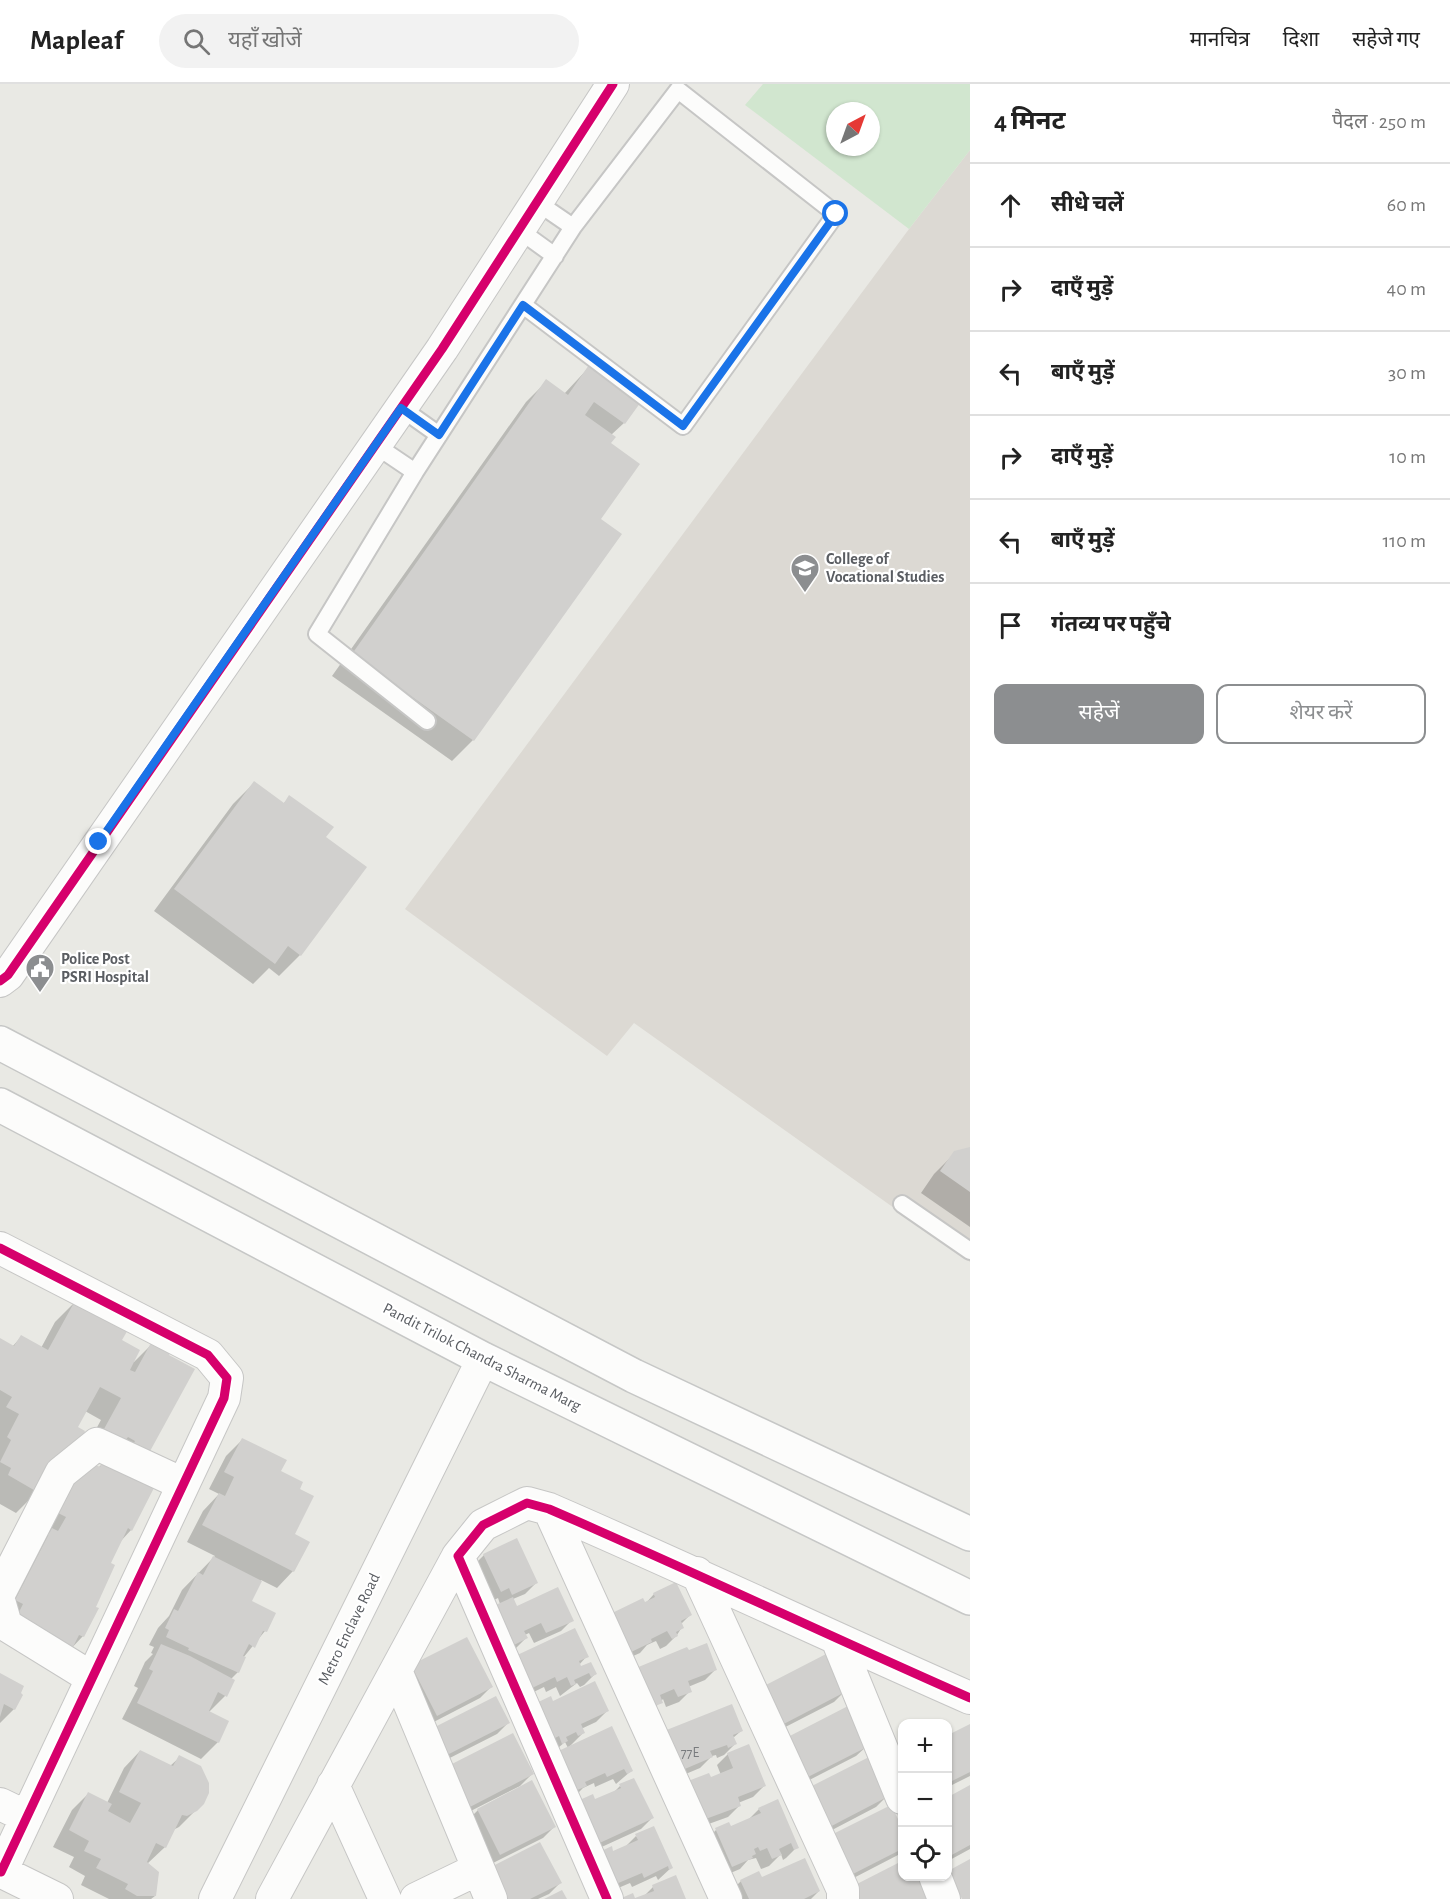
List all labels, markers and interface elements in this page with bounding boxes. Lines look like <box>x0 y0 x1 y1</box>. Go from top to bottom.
search box <box>159 14 579 68</box>
icon: search <box>180 25 213 58</box>
text: Mapleaf <box>30 27 123 55</box>
text: यहाँ खोजें <box>228 29 302 51</box>
text: मानचित्र <box>1190 29 1250 50</box>
text: दिशा <box>1283 29 1319 50</box>
text: सहेजे गए <box>1352 29 1420 50</box>
north arrow <box>826 102 880 156</box>
text: 4 मिनट <box>994 108 1066 134</box>
text: पैदल · 250 m <box>1332 112 1426 132</box>
icon: ahead <box>994 189 1027 222</box>
text: सीधे चलें <box>1051 193 1124 215</box>
text: 60 m <box>1387 195 1426 215</box>
route start <box>822 200 848 226</box>
icon: right <box>994 273 1027 306</box>
text: दाएँ मुड़ें <box>1051 277 1113 299</box>
text: 40 m <box>1387 279 1426 299</box>
icon: left <box>994 357 1027 390</box>
text: बाएँ मुड़ें <box>1051 361 1115 383</box>
text: 30 m <box>1388 363 1426 383</box>
icon: right <box>994 441 1027 474</box>
text: दाएँ मुड़ें <box>1051 445 1113 467</box>
text: 10 m <box>1389 447 1426 467</box>
icon: left <box>994 525 1027 558</box>
text: बाएँ मुड़ें <box>1051 529 1115 551</box>
text: 110 m <box>1382 531 1426 551</box>
place label: College of Vocational Studies <box>826 551 944 585</box>
school or university icon: College of Vocational Studies <box>789 552 821 594</box>
icon: arrive <box>994 609 1027 642</box>
text: गंतव्य पर पहुँचे <box>1051 613 1171 635</box>
button: सहेजें <box>994 684 1204 744</box>
button: शेयर करें <box>1216 684 1426 744</box>
route end <box>85 828 111 854</box>
place label: Police Post PSRI Hospital <box>61 951 149 985</box>
public building icon: Police Post PSRI Hospital <box>24 952 56 994</box>
street label: Pandit Trilok Chandra Sharma Marg <box>380 1300 584 1414</box>
street label: Metro Enclave Road <box>315 1571 383 1687</box>
map controls <box>898 1719 952 1881</box>
button: + <box>898 1719 952 1773</box>
house number: 77E <box>681 1746 699 1760</box>
button: − <box>898 1773 952 1827</box>
button: locate <box>898 1827 952 1881</box>

